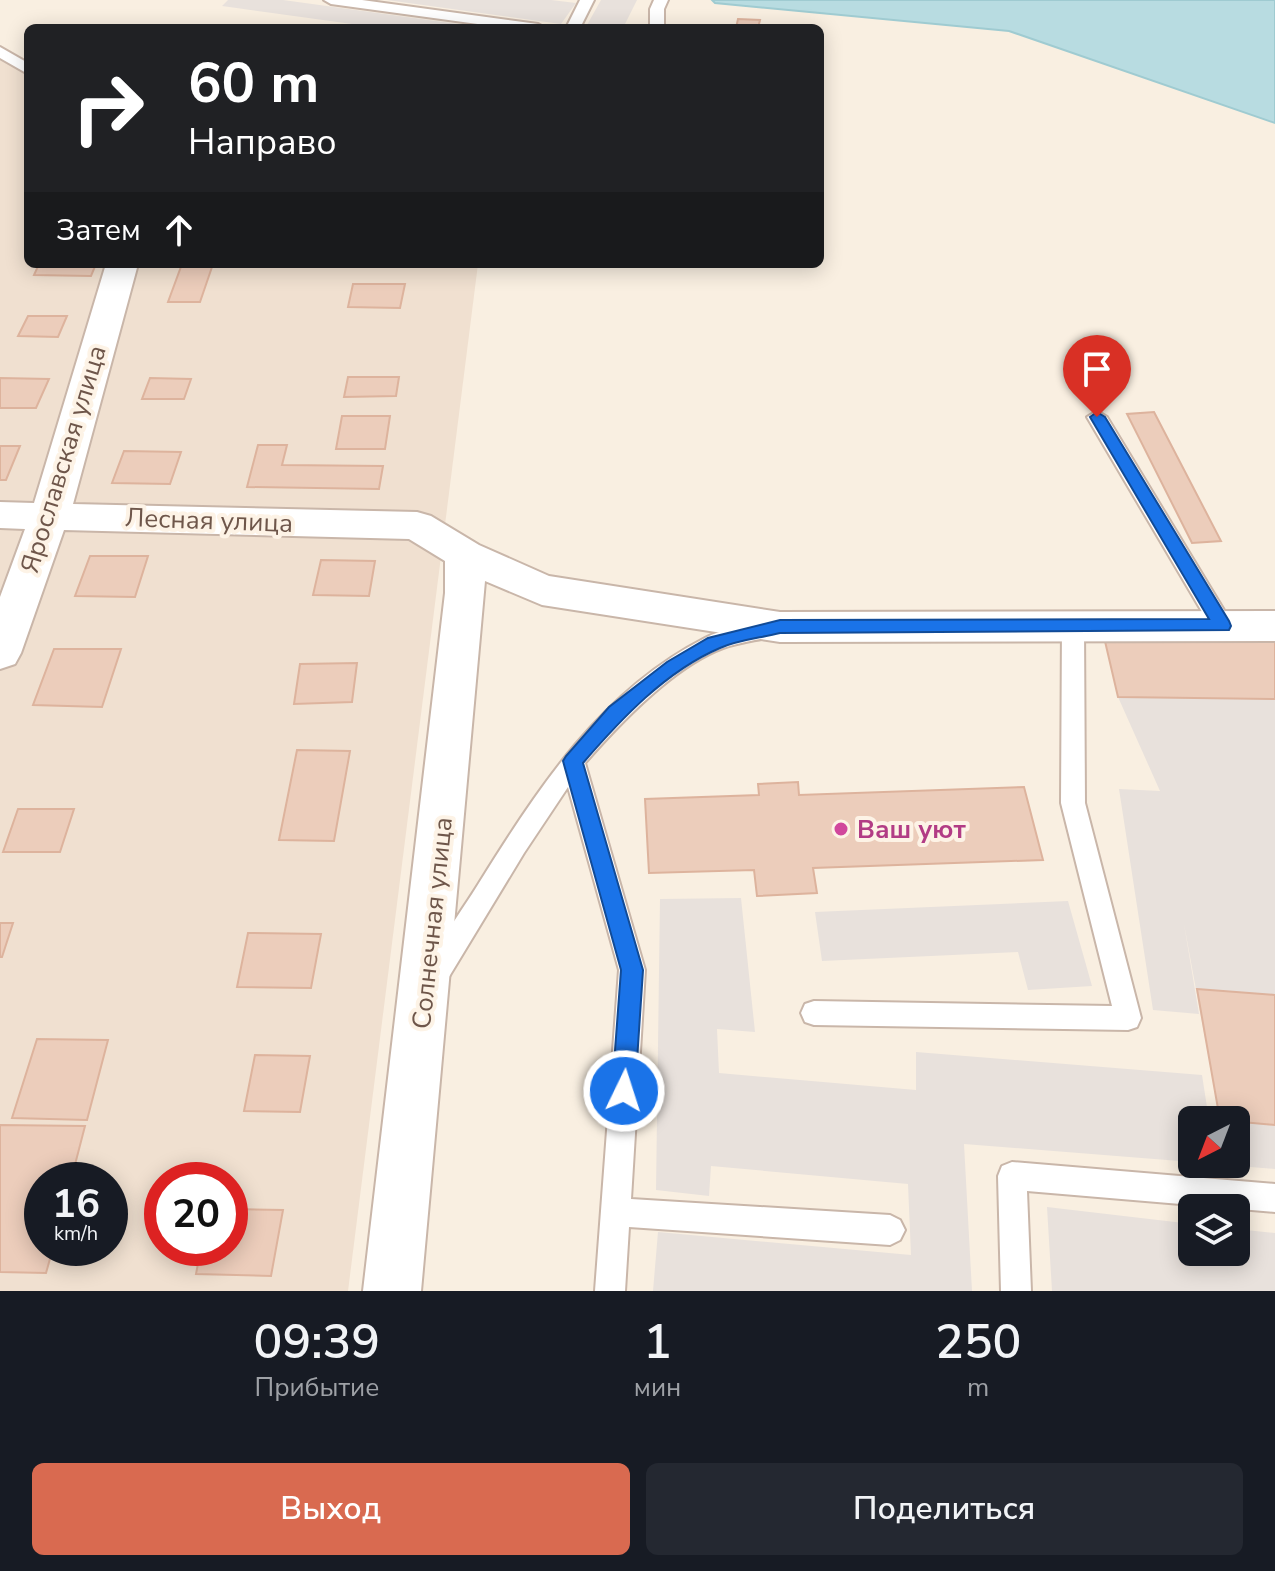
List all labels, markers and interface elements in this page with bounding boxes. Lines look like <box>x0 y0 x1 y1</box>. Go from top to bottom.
text: 60 m <box>188 45 319 122</box>
icon: right <box>56 56 160 160</box>
text: Направо <box>188 118 337 167</box>
icon: ahead <box>157 208 201 252</box>
text: Затем <box>56 210 141 251</box>
pin <box>1063 335 1131 417</box>
street label: Ярославская улица <box>12 341 115 577</box>
icon: arrive <box>1075 347 1119 391</box>
street label: Лесная улица <box>124 500 294 541</box>
place label: Ваш уют <box>857 812 966 847</box>
street label: Солнечная улица <box>404 815 461 1031</box>
marker: Ваш уют <box>832 820 850 838</box>
position arrow <box>582 1049 666 1133</box>
north arrow <box>1178 1106 1250 1178</box>
map controls <box>1178 1106 1250 1266</box>
speed limit sign: 20 <box>144 1162 248 1266</box>
text: 16 <box>52 1177 100 1231</box>
button: layers <box>1178 1194 1250 1266</box>
text: km/h <box>54 1220 98 1247</box>
text: 09:39 <box>254 1309 380 1375</box>
text: 1 <box>643 1309 672 1375</box>
text: 250 <box>935 1309 1021 1375</box>
text: Прибытие <box>254 1370 379 1405</box>
text: мин <box>634 1370 681 1405</box>
text: m <box>967 1370 989 1405</box>
button: Выход <box>32 1463 630 1555</box>
button: Поделиться <box>646 1463 1243 1555</box>

